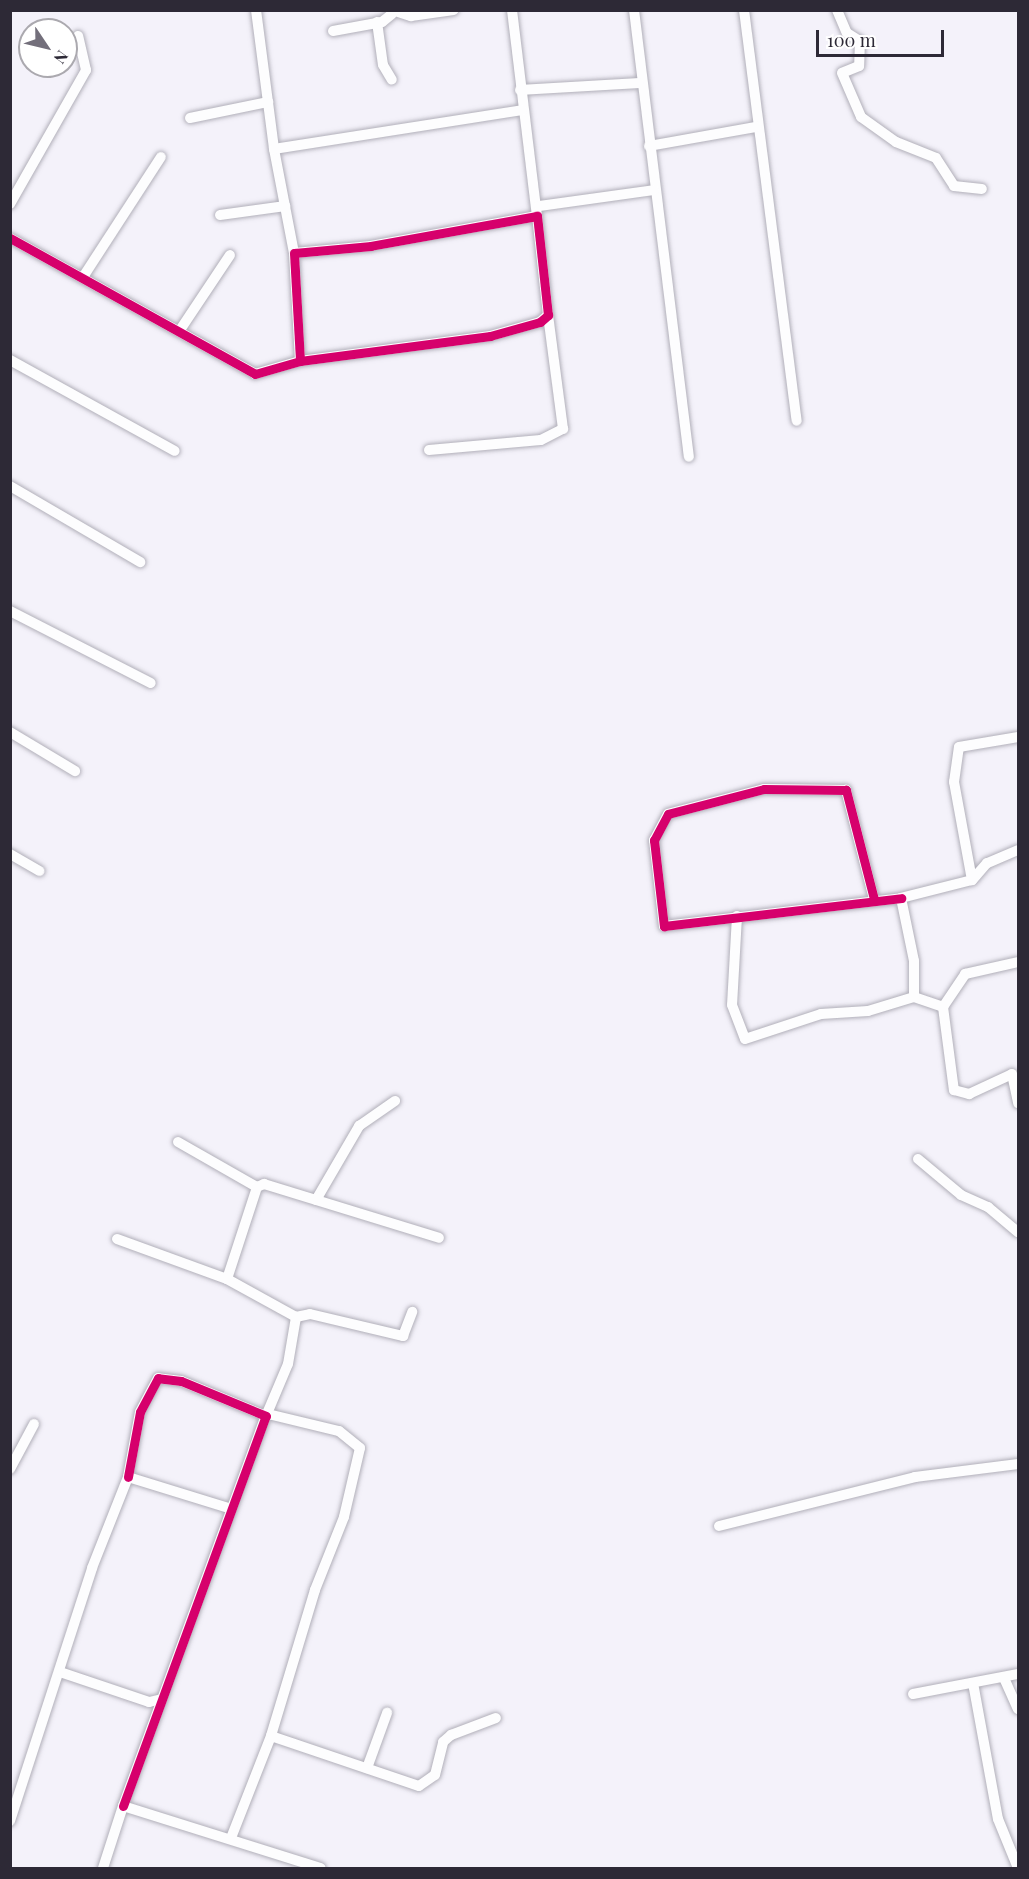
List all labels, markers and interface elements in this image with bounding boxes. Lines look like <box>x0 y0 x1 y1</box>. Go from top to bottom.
north arrow <box>18 18 78 78</box>
scale bar <box>819 18 946 56</box>
text: 100 m <box>827 28 876 52</box>
text: N <box>50 47 73 68</box>

